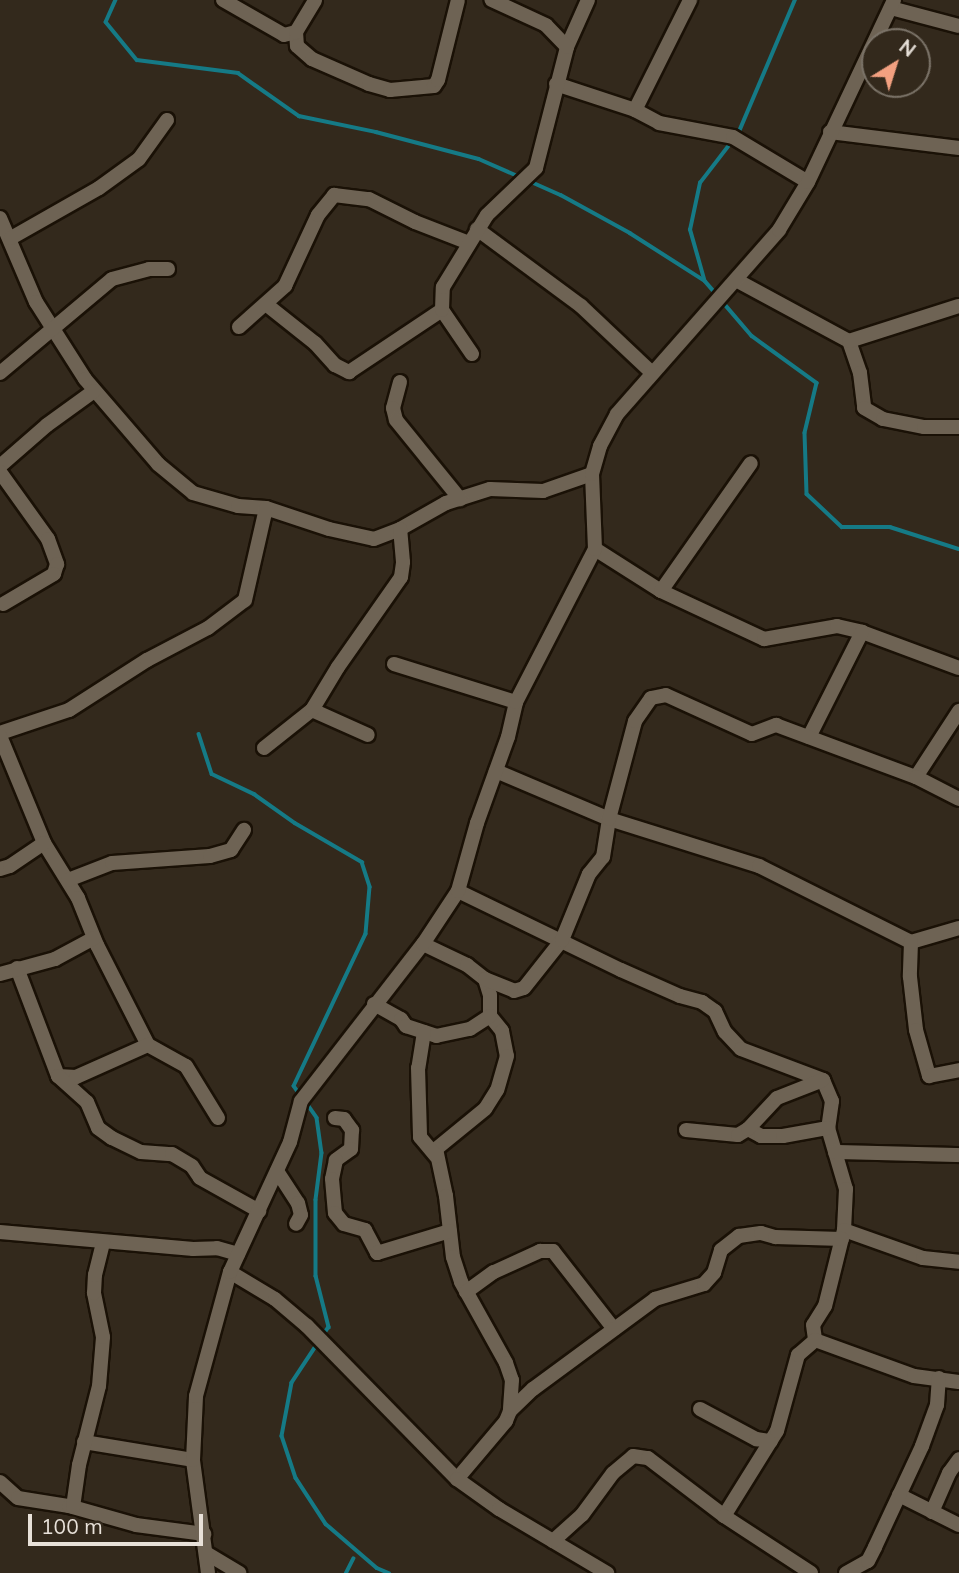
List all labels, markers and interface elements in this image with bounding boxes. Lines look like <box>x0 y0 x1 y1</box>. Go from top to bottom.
north arrow <box>861 28 931 98</box>
text: N <box>895 34 921 62</box>
scale bar <box>32 1500 206 1544</box>
text: 100 m <box>41 1513 103 1539</box>

